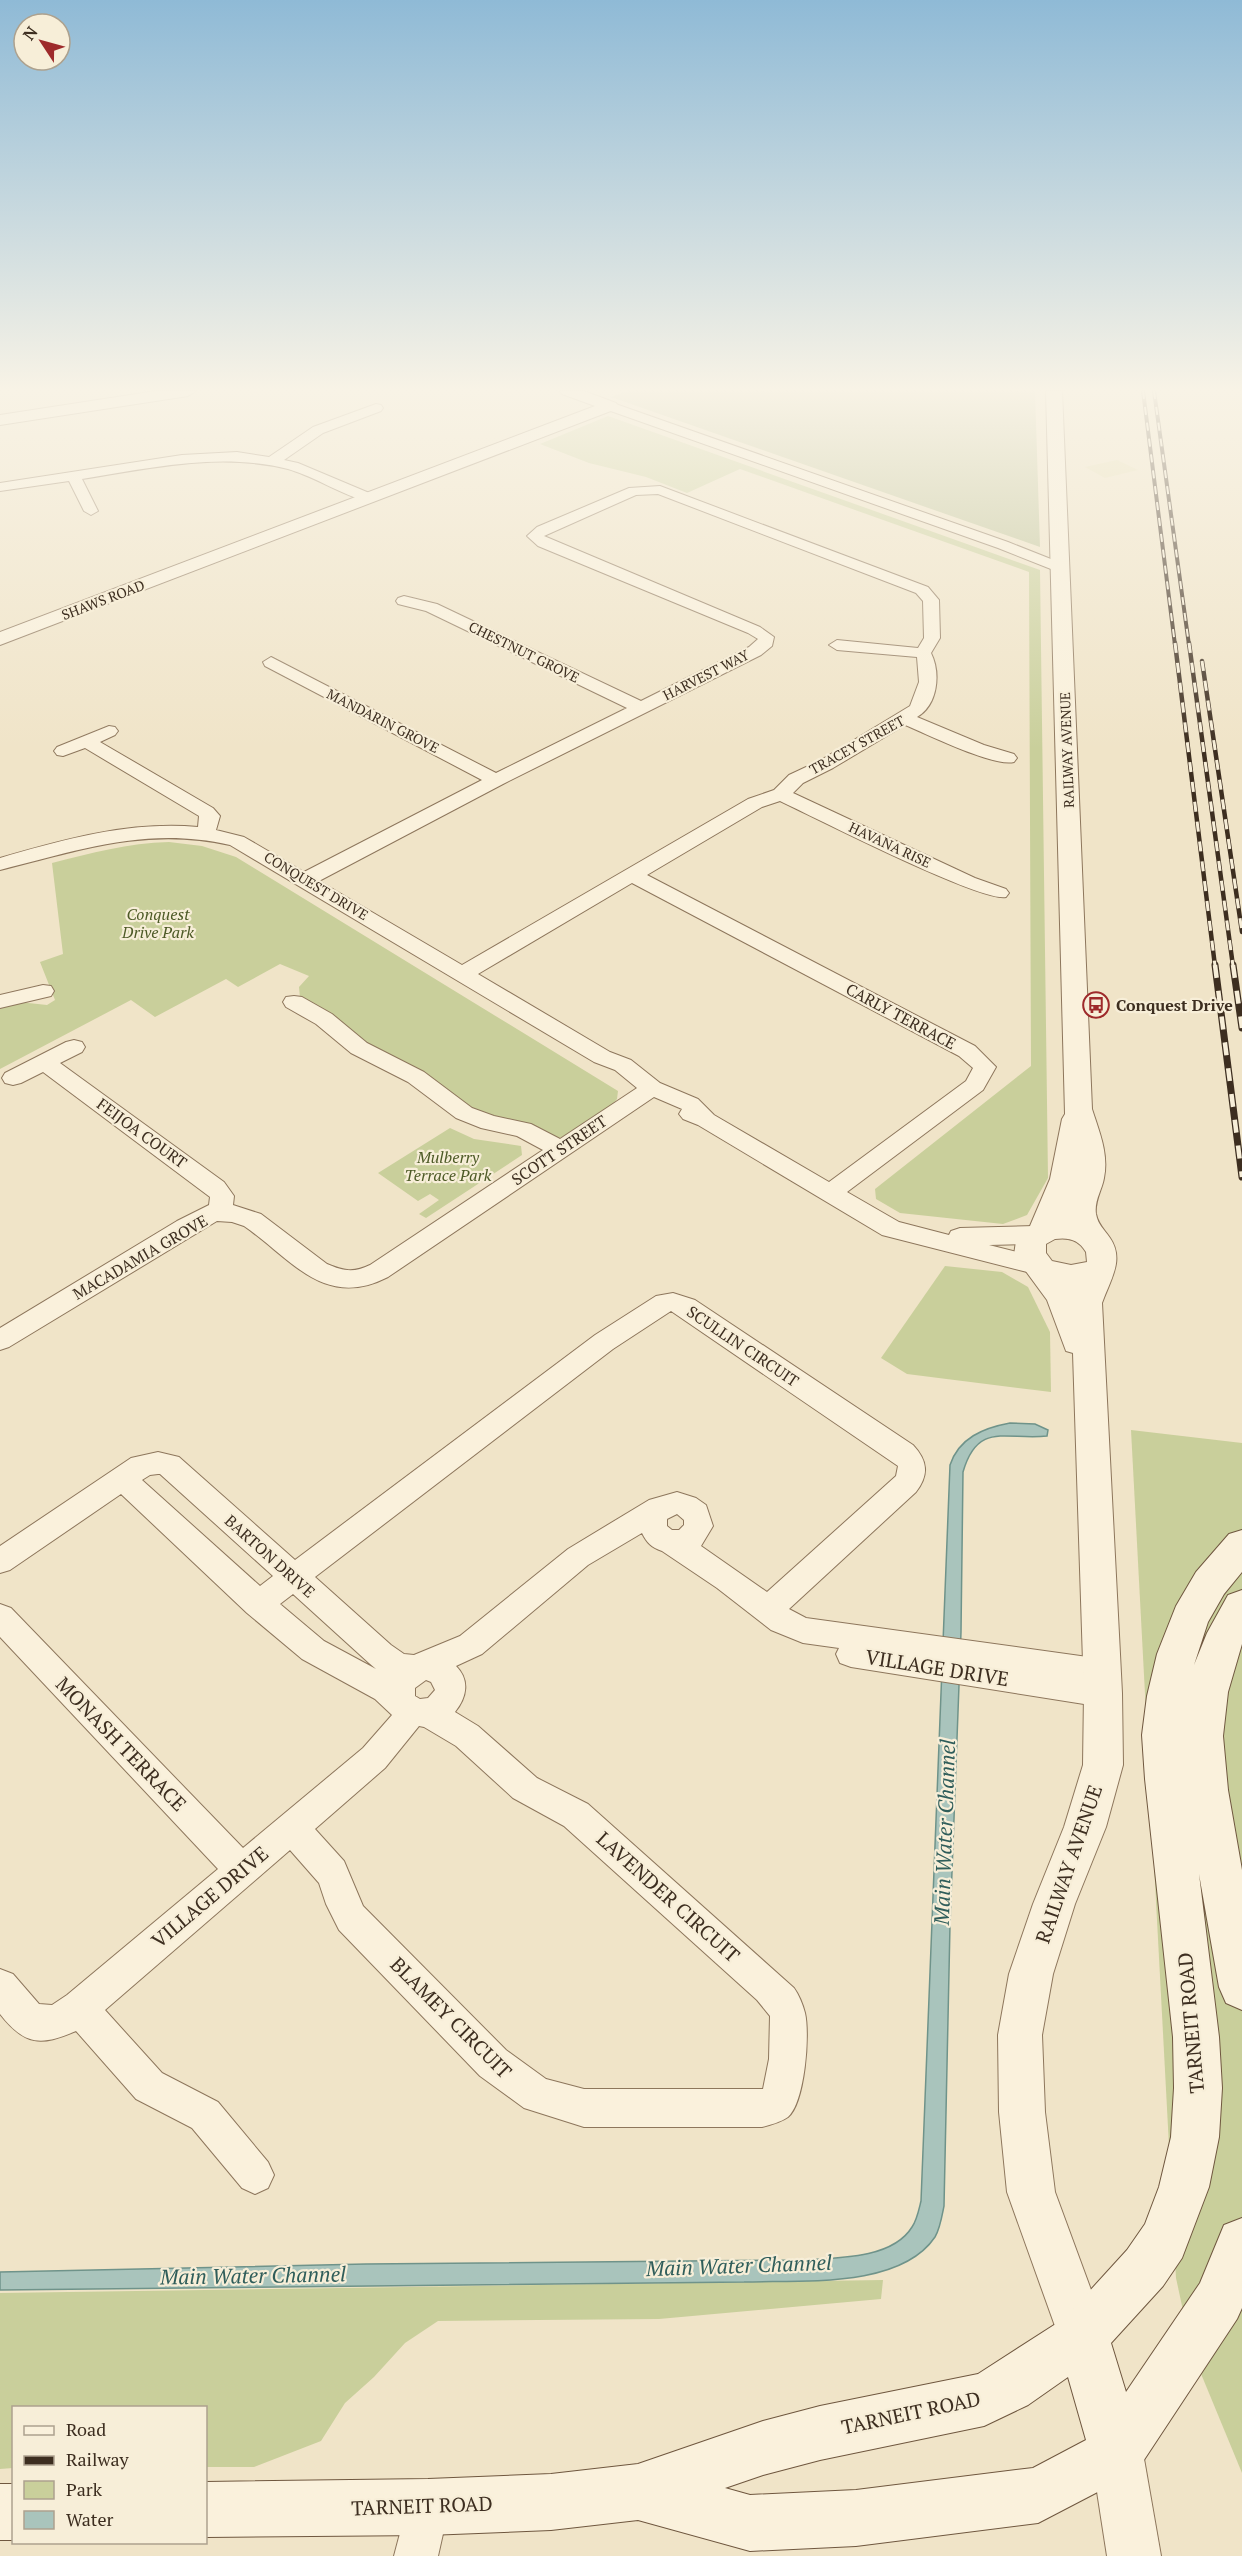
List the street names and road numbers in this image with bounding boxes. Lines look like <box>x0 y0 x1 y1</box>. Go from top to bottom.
street label: SHAWS ROAD <box>59 575 147 624</box>
street label: CHESTNUT GROVE <box>466 617 583 687</box>
street label: HARVEST WAY <box>660 644 753 704</box>
street label: MANDARIN GROVE <box>324 684 443 757</box>
street label: RAILWAY AVENUE <box>1055 692 1078 808</box>
street label: TRACEY STREET <box>806 710 908 779</box>
street label: HAVANA RISE <box>846 817 934 872</box>
street label: CONQUEST DRIVE <box>261 847 372 924</box>
street label: CARLY TERRACE <box>842 978 960 1054</box>
street label: FEIJOA COURT <box>92 1093 192 1173</box>
street label: SCOTT STREET <box>507 1110 611 1190</box>
street label: MACADAMIA GROVE <box>69 1209 211 1305</box>
street label: SCULLIN CIRCUIT <box>683 1300 803 1392</box>
street label: BARTON DRIVE <box>220 1510 320 1602</box>
street label: VILLAGE DRIVE <box>863 1643 1011 1692</box>
street label: MONASH TERRACE <box>50 1671 193 1817</box>
street label: RAILWAY AVENUE <box>1029 1781 1108 1947</box>
street label: LAVENDER CIRCUIT <box>591 1825 746 1968</box>
street label: VILLAGE DRIVE <box>146 1840 274 1953</box>
street label: BLAMEY CIRCUIT <box>385 1951 518 2084</box>
street label: TARNEIT ROAD <box>1171 1951 1210 2095</box>
street label: TARNEIT ROAD <box>839 2385 983 2440</box>
street label: TARNEIT ROAD <box>351 2490 493 2521</box>

